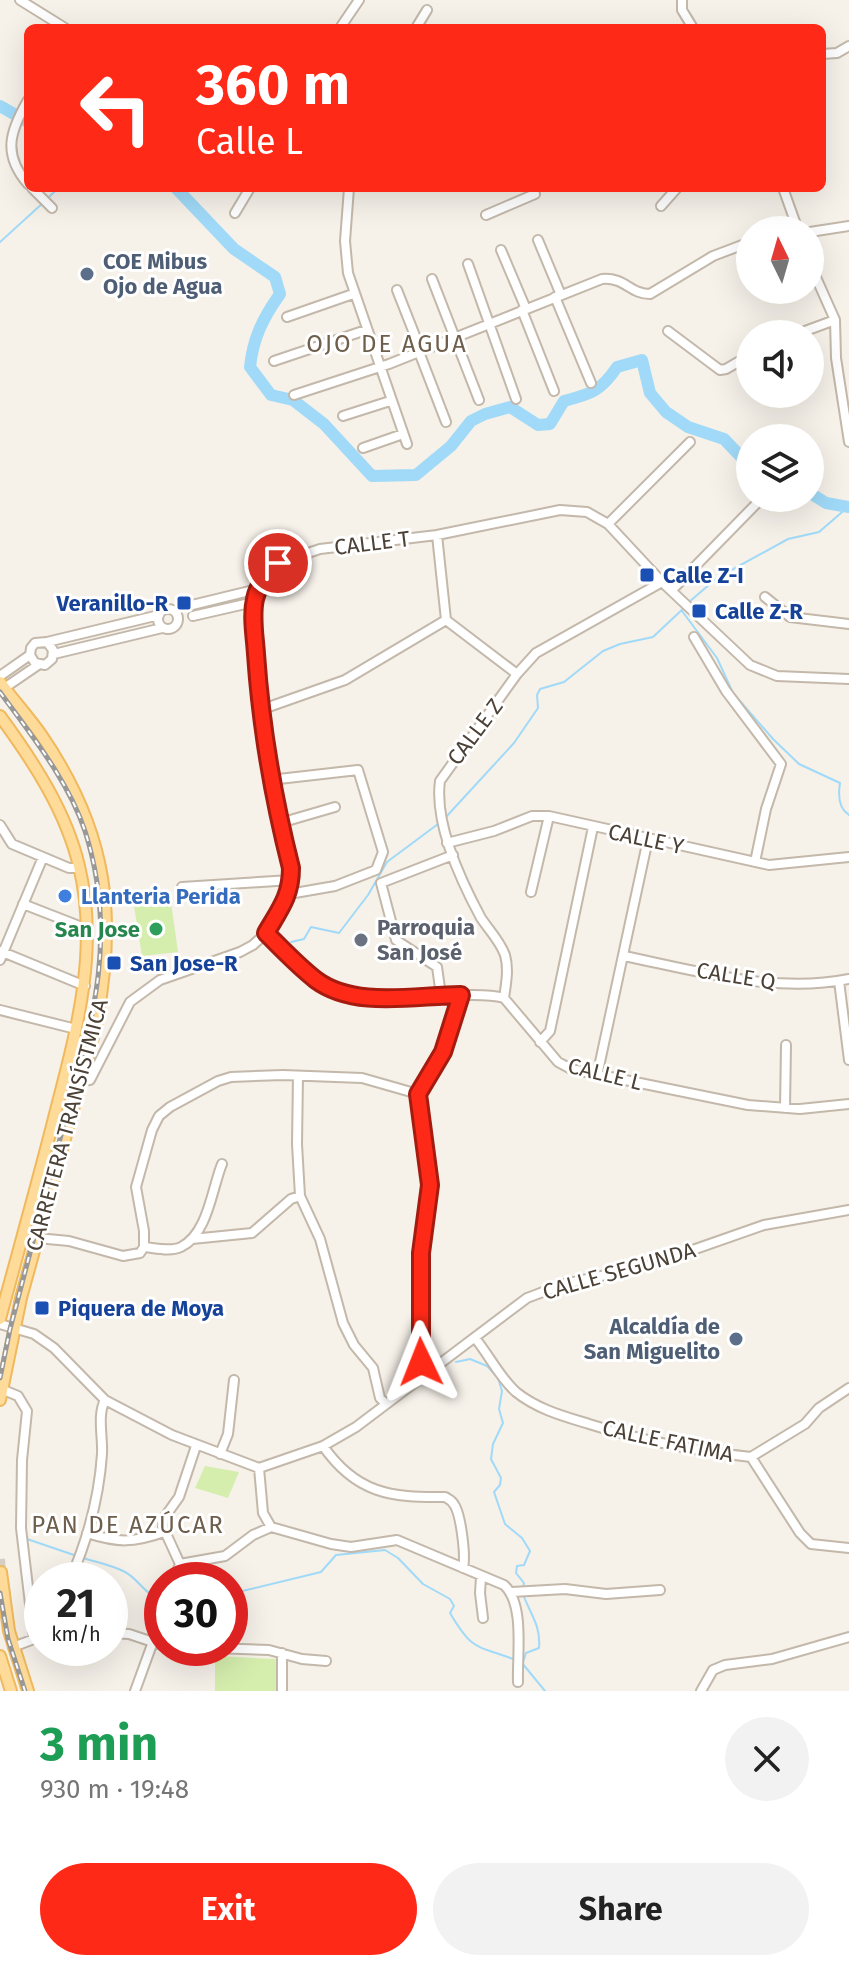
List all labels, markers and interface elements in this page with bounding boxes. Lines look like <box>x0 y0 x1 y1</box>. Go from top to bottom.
text: 360 m <box>196 52 350 119</box>
icon: left <box>64 56 168 160</box>
text: Calle L <box>196 120 303 164</box>
north arrow <box>736 216 824 304</box>
map controls <box>736 216 824 512</box>
place label: COE Mibus Ojo de Agua <box>103 248 223 300</box>
marker: COE Mibus Ojo de Agua <box>78 265 96 283</box>
button: sound <box>736 320 824 408</box>
district label: OJO DE AGUA <box>306 330 468 358</box>
button: layers <box>736 424 824 512</box>
street label: CALLE T <box>333 525 412 561</box>
pin <box>244 529 312 597</box>
icon: arrive <box>256 541 300 585</box>
place label: Calle Z-I <box>663 562 744 589</box>
marker: Calle Z-I <box>638 566 656 584</box>
place label: Veranillo-R <box>56 590 168 617</box>
marker: Veranillo-R <box>175 594 193 612</box>
place label: Calle Z-R <box>715 598 803 625</box>
marker: Calle Z-R <box>690 602 708 620</box>
street label: CALLE Z <box>441 694 509 770</box>
street label: CALLE Y <box>606 818 686 860</box>
place label: Llanteria Perida <box>81 883 241 910</box>
marker: Llanteria Perida <box>56 887 74 905</box>
place label: Parroquia San José <box>377 914 475 966</box>
place label: San Jose <box>55 916 140 943</box>
marker: San Jose <box>147 920 165 938</box>
marker: Parroquia San José <box>352 931 370 949</box>
place label: San Jose-R <box>130 950 238 977</box>
marker: San Jose-R <box>105 954 123 972</box>
street label: CALLE Q <box>695 956 777 996</box>
street label: CARRETERA TRANSÍSTMICA <box>20 996 114 1254</box>
street label: CALLE L <box>565 1052 645 1096</box>
street label: CALLE SEGUNDA <box>539 1236 699 1306</box>
place label: Piquera de Moya <box>58 1295 224 1322</box>
marker: Piquera de Moya <box>33 1299 51 1317</box>
place label: Alcaldía de San Miguelito <box>584 1313 720 1365</box>
position arrow <box>379 1320 463 1404</box>
marker: Alcaldía de San Miguelito <box>727 1330 745 1348</box>
street label: CALLE FATIMA <box>600 1414 736 1468</box>
district label: PAN DE AZÚCAR <box>31 1510 225 1539</box>
speed limit sign: 30 <box>144 1562 248 1666</box>
text: 21 <box>57 1580 95 1628</box>
text: km/h <box>51 1622 101 1646</box>
text: 3 min <box>40 1715 158 1773</box>
button: close <box>725 1717 809 1801</box>
text: 930 m · 19:48 <box>40 1774 189 1805</box>
button: Exit <box>40 1863 417 1955</box>
button: Share <box>433 1863 809 1955</box>

